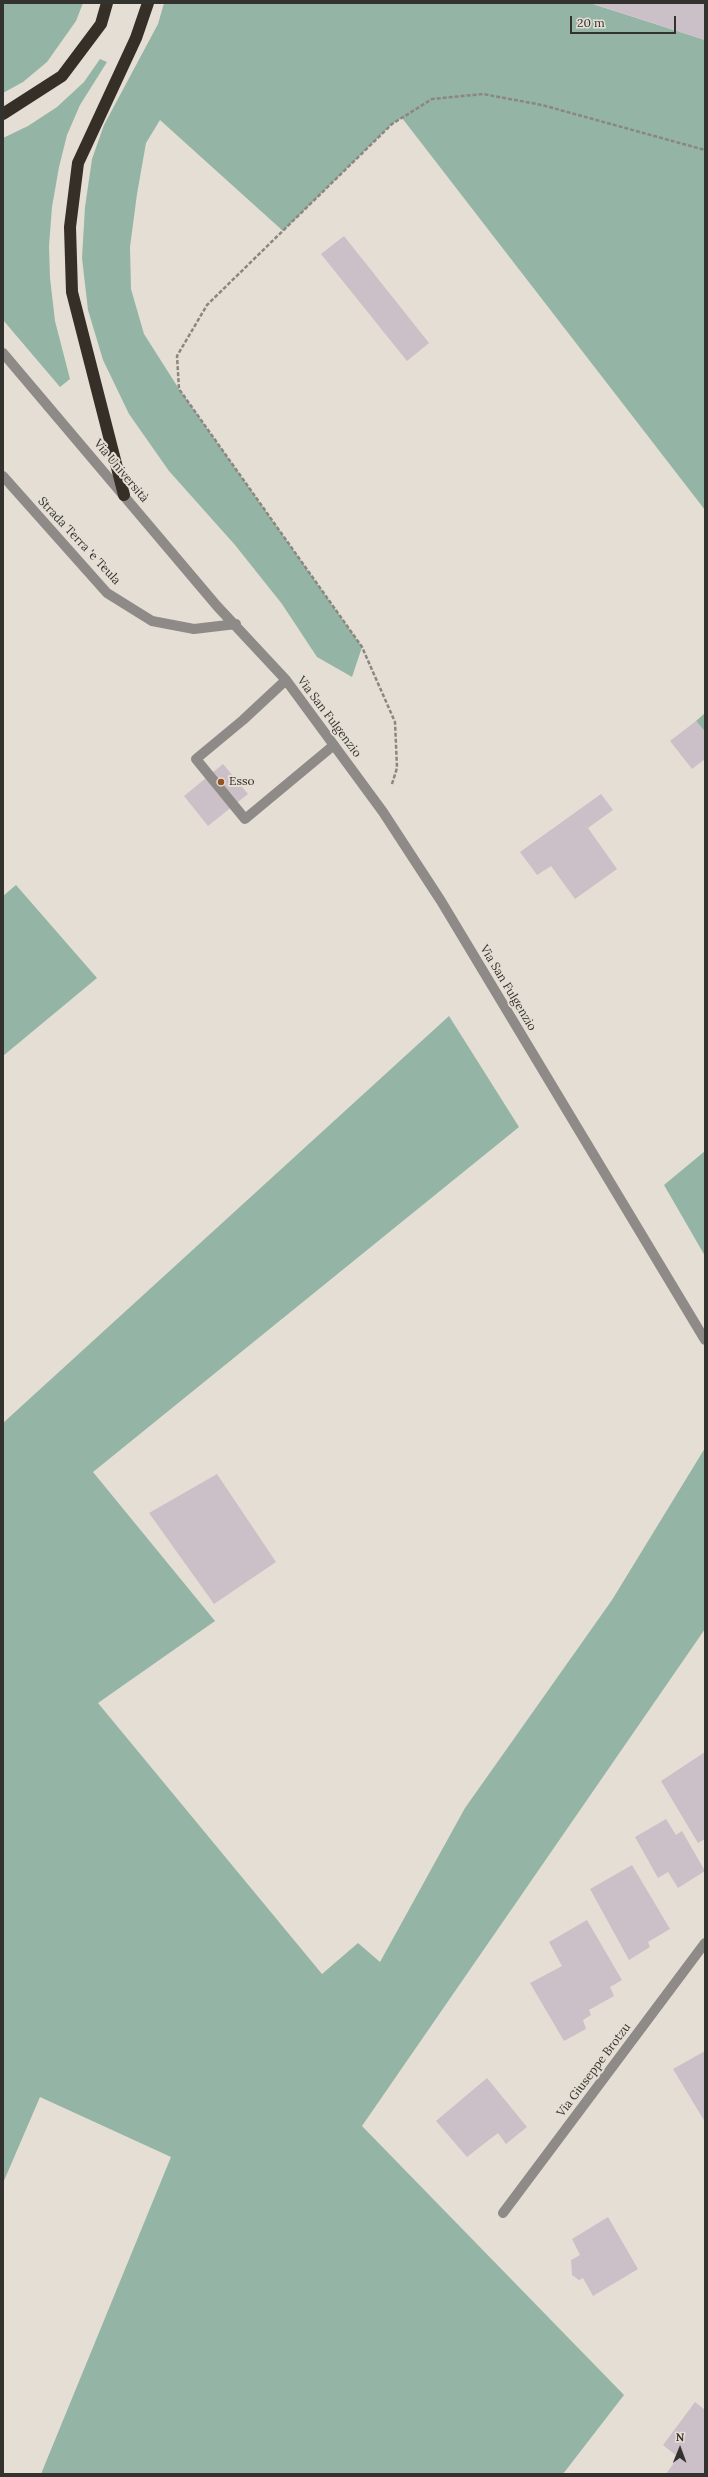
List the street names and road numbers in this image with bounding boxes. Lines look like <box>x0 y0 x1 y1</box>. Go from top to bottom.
street label: Via Università <box>91 437 151 505</box>
street label: Strada Terra 'e Teula <box>35 494 123 588</box>
street label: Via San Fulgenzio <box>294 674 364 760</box>
street label: Via San Fulgenzio <box>477 942 539 1034</box>
street label: Via Giuseppe Brotzu <box>554 2020 634 2120</box>

